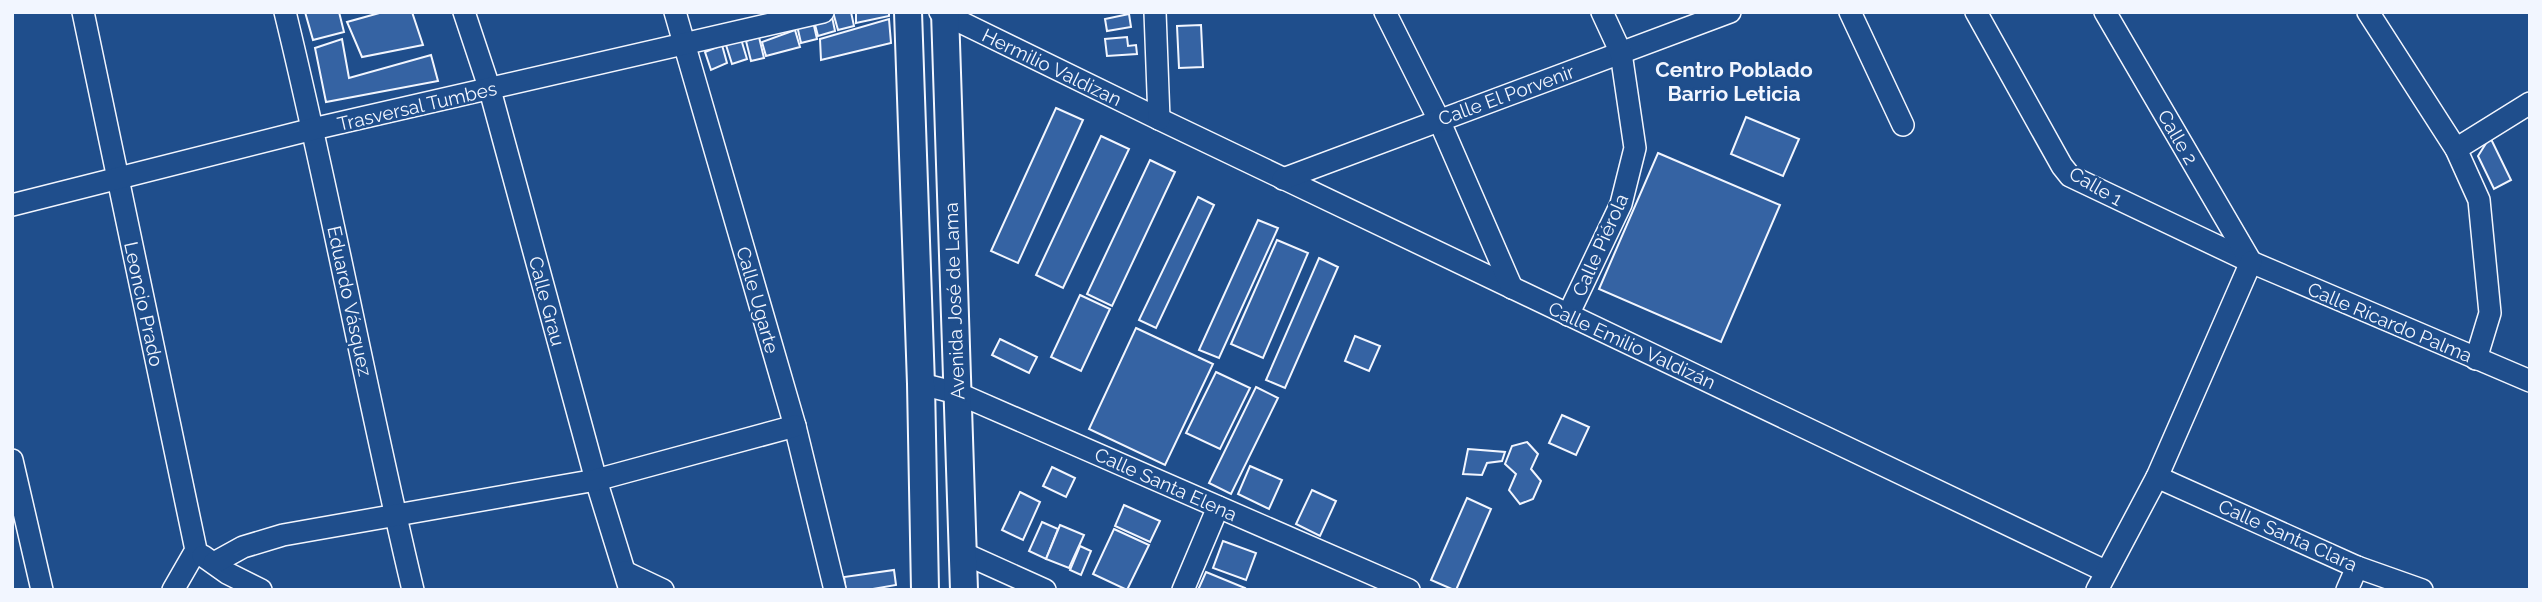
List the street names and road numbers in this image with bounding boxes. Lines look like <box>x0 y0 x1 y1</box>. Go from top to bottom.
street label: Hermilio Valdizan <box>979 24 1125 110</box>
street label: Calle El Porvenir <box>1435 60 1577 130</box>
street label: Trasversal Tumbes <box>335 77 499 135</box>
street label: Calle 2 <box>2154 106 2202 168</box>
street label: Calle 1 <box>2065 162 2127 210</box>
street label: Calle Piérola <box>1568 190 1632 300</box>
street label: Avenida José de Lama <box>940 202 968 400</box>
street label: Eduardo Vásquez <box>323 224 377 378</box>
street label: Leoncio Prado <box>120 240 168 368</box>
street label: Calle Ugarte <box>732 244 784 356</box>
street label: Calle Grau <box>525 254 569 348</box>
street label: Calle Ricardo Palma <box>2305 277 2475 367</box>
street label: Calle Emilio Valdizán <box>1545 297 1719 393</box>
street label: Calle Santa Elena <box>1091 443 1241 525</box>
street label: Calle Santa Clara <box>2215 495 2361 575</box>

